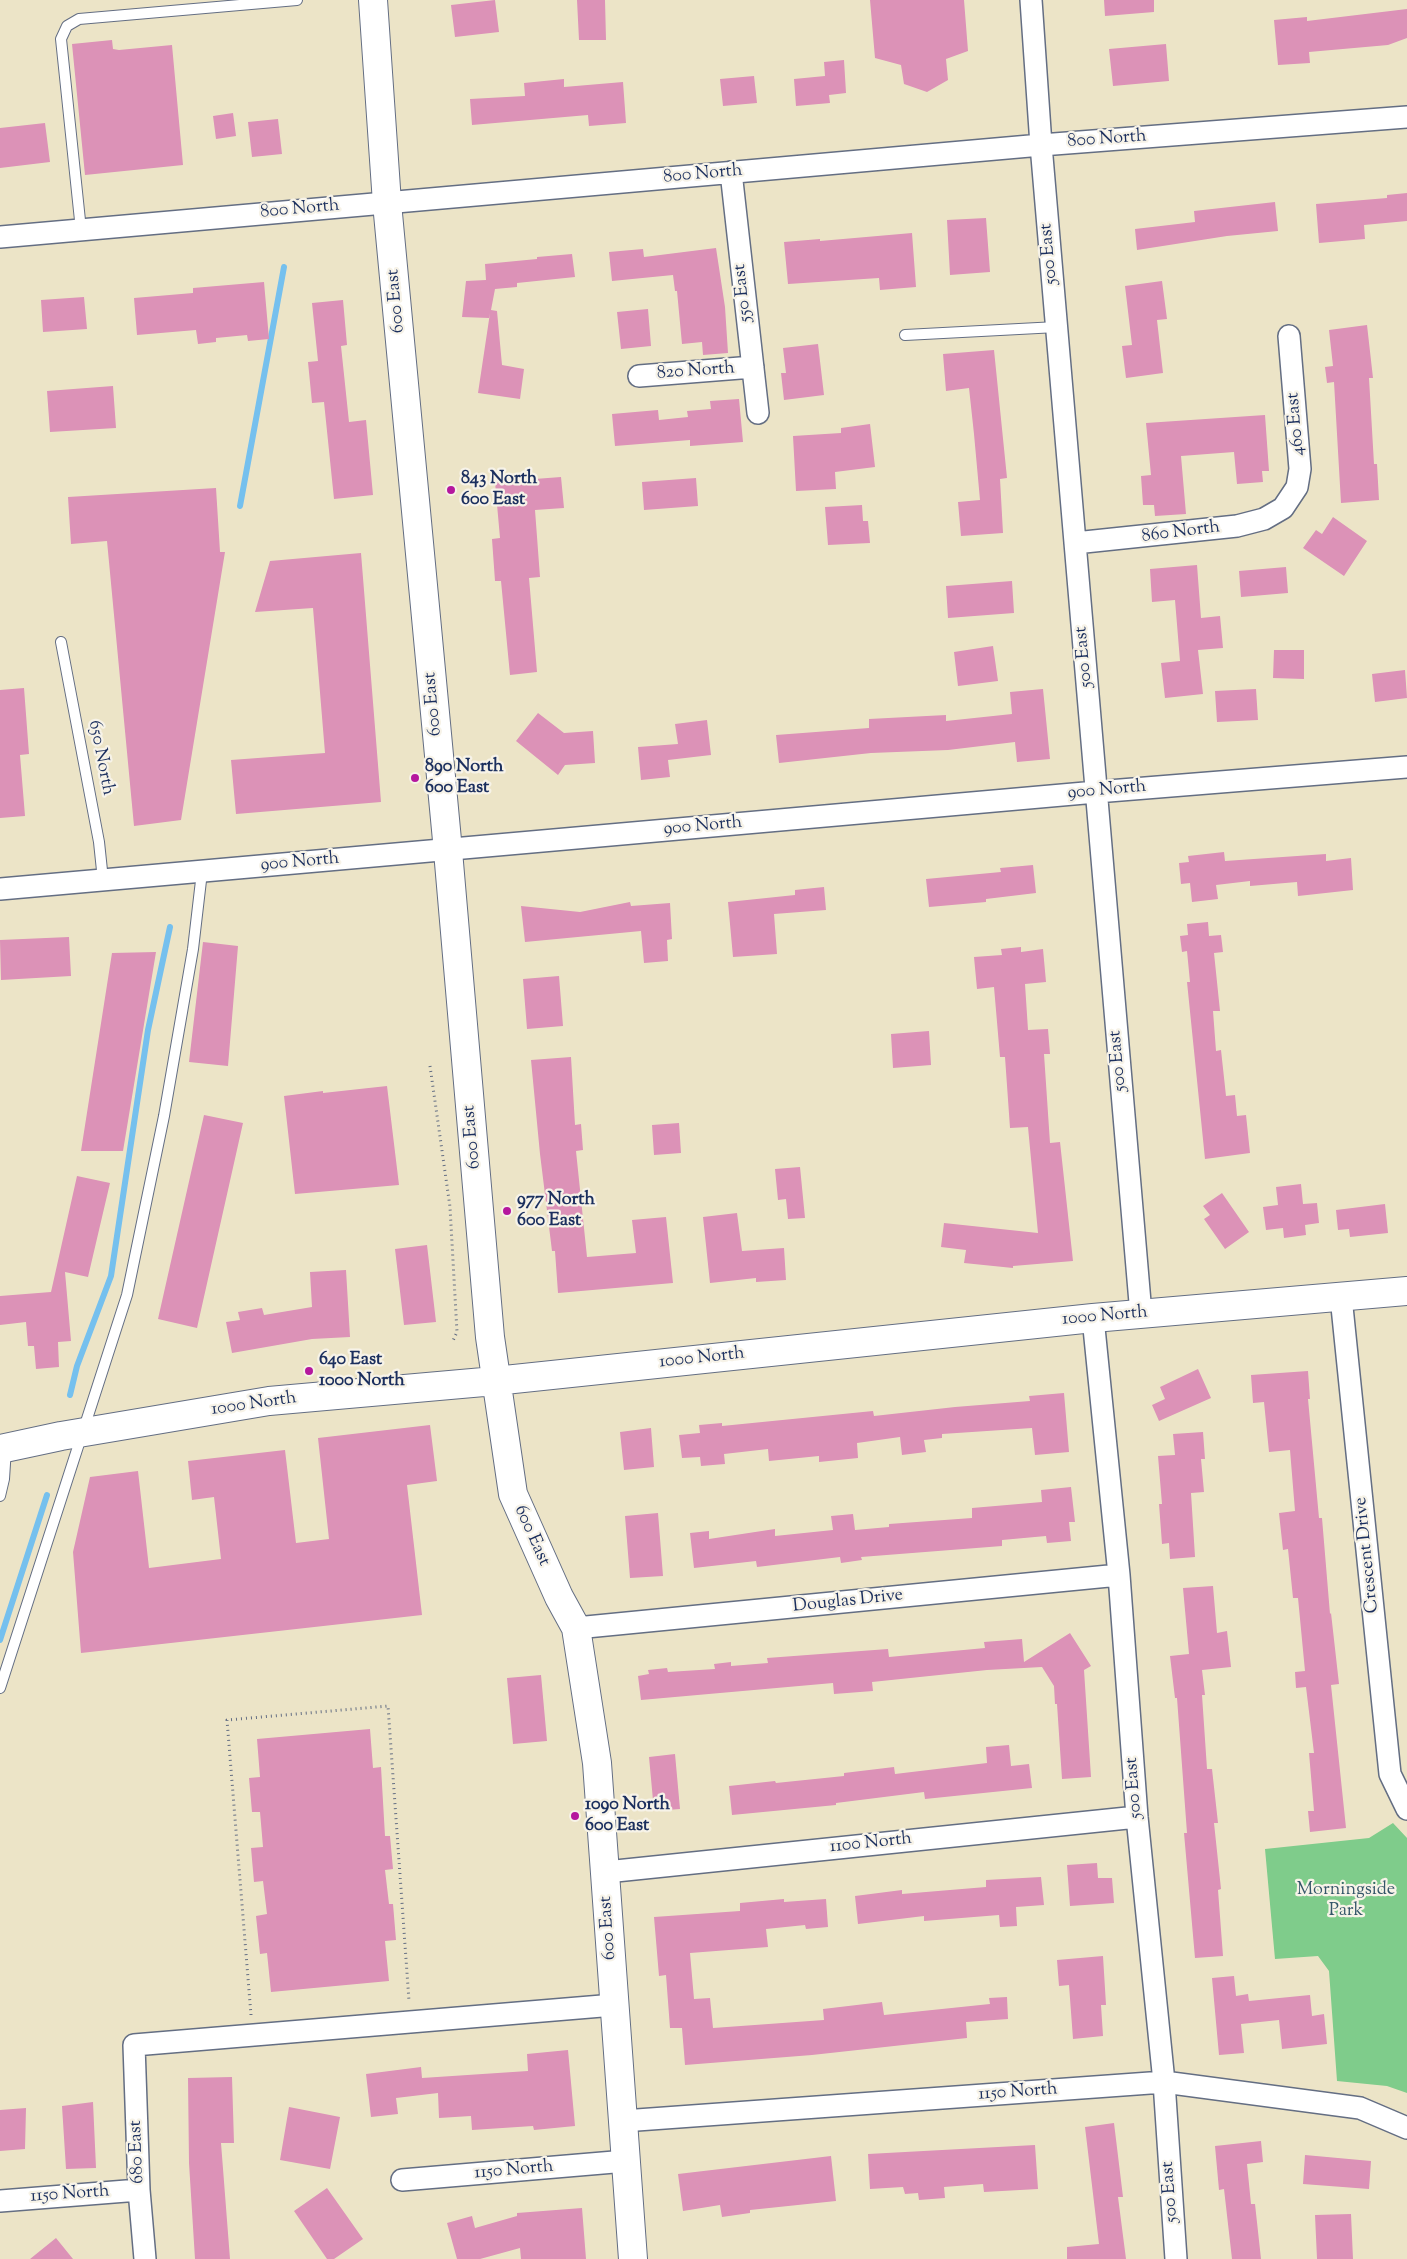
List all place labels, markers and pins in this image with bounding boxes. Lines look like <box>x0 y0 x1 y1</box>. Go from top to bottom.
place label: 843 North 600 East <box>461 469 537 512</box>
marker: 843 North 600 East <box>445 484 457 496</box>
place label: 890 North 600 East <box>425 757 504 800</box>
marker: 890 North 600 East <box>409 772 421 784</box>
place label: 977 North 600 East <box>517 1190 595 1232</box>
marker: 977 North 600 East <box>501 1205 513 1217</box>
place label: 640 East 1000 North <box>319 1350 405 1392</box>
marker: 640 East 1000 North <box>303 1365 315 1377</box>
place label: 1090 North 600 East <box>585 1795 670 1838</box>
marker: 1090 North 600 East <box>569 1810 581 1822</box>

